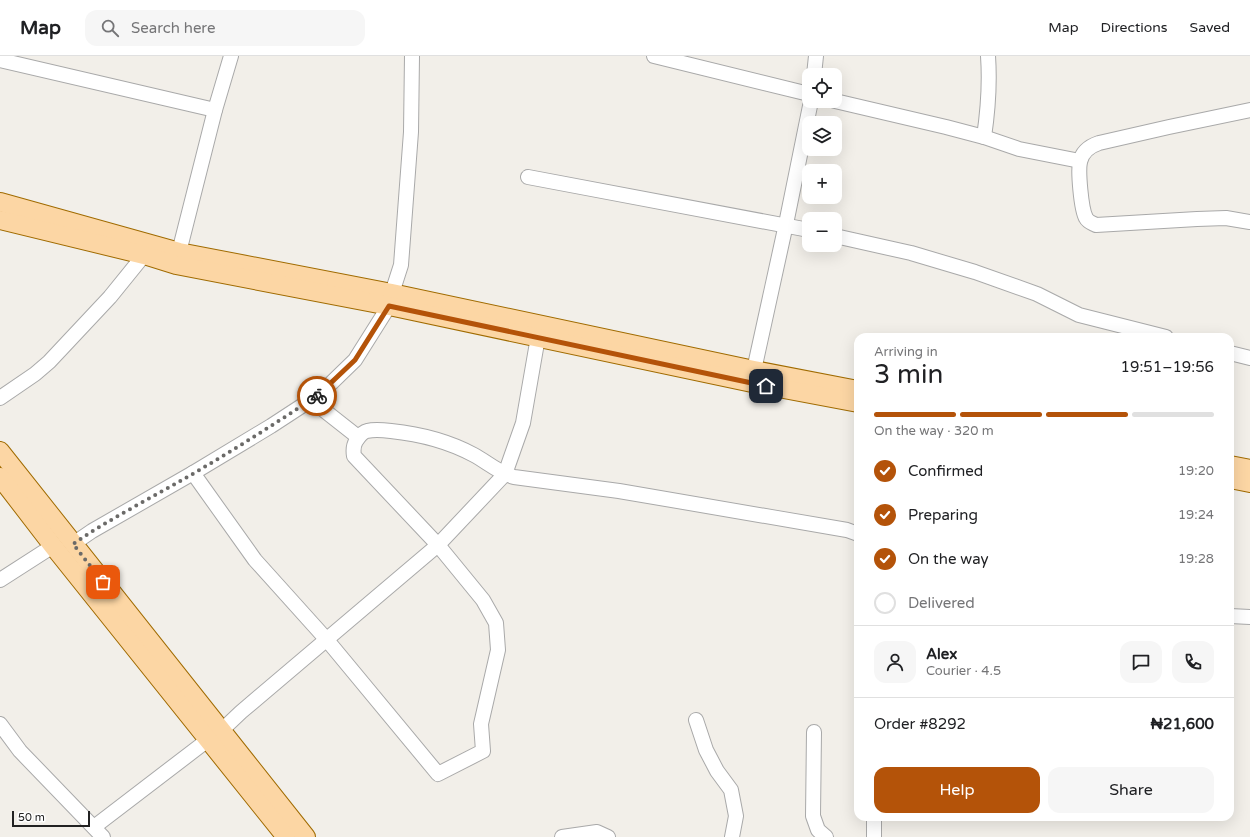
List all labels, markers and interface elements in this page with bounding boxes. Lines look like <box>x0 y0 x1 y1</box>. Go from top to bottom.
search box <box>85 10 365 46</box>
text: Map <box>20 17 61 39</box>
icon: search <box>99 17 121 39</box>
text: Search here <box>131 19 215 37</box>
text: Map <box>1048 19 1079 36</box>
text: Directions <box>1101 19 1168 36</box>
text: Saved <box>1190 19 1230 36</box>
map controls <box>802 68 842 252</box>
button: locate <box>802 68 842 108</box>
button: layers <box>802 116 842 156</box>
button: + <box>802 164 842 204</box>
button: − <box>802 212 842 252</box>
text: Arriving in <box>874 344 938 360</box>
text: 19:51–19:56 <box>1121 358 1214 376</box>
text: 3 min <box>874 359 943 390</box>
pin <box>749 369 783 403</box>
icon: home <box>755 375 777 397</box>
courier <box>297 376 337 416</box>
icon: bike <box>306 385 328 407</box>
text: On the way · 320 m <box>874 423 994 439</box>
icon: check <box>874 460 896 482</box>
text: Confirmed <box>908 462 983 480</box>
text: 19:20 <box>1178 463 1214 479</box>
icon: check <box>874 504 896 526</box>
text: Preparing <box>908 506 978 524</box>
text: 19:24 <box>1178 507 1214 523</box>
icon: check <box>874 548 896 570</box>
text: On the way <box>908 550 988 568</box>
text: 19:28 <box>1178 551 1214 567</box>
pin <box>86 565 120 599</box>
icon: bag <box>92 571 114 593</box>
text: Delivered <box>908 594 975 612</box>
button: person <box>874 641 916 683</box>
button: chat <box>1120 641 1162 683</box>
button: phone <box>1172 641 1214 683</box>
text: Alex <box>926 645 957 663</box>
text: Courier · 4.5 <box>926 663 1001 679</box>
text: Order #8292 <box>874 715 966 733</box>
text: ₦21,600 <box>1150 715 1214 733</box>
button: Help <box>874 767 1040 813</box>
button: Share <box>1048 767 1214 813</box>
scale bar <box>12 809 90 828</box>
text: 50 m <box>18 811 45 824</box>

